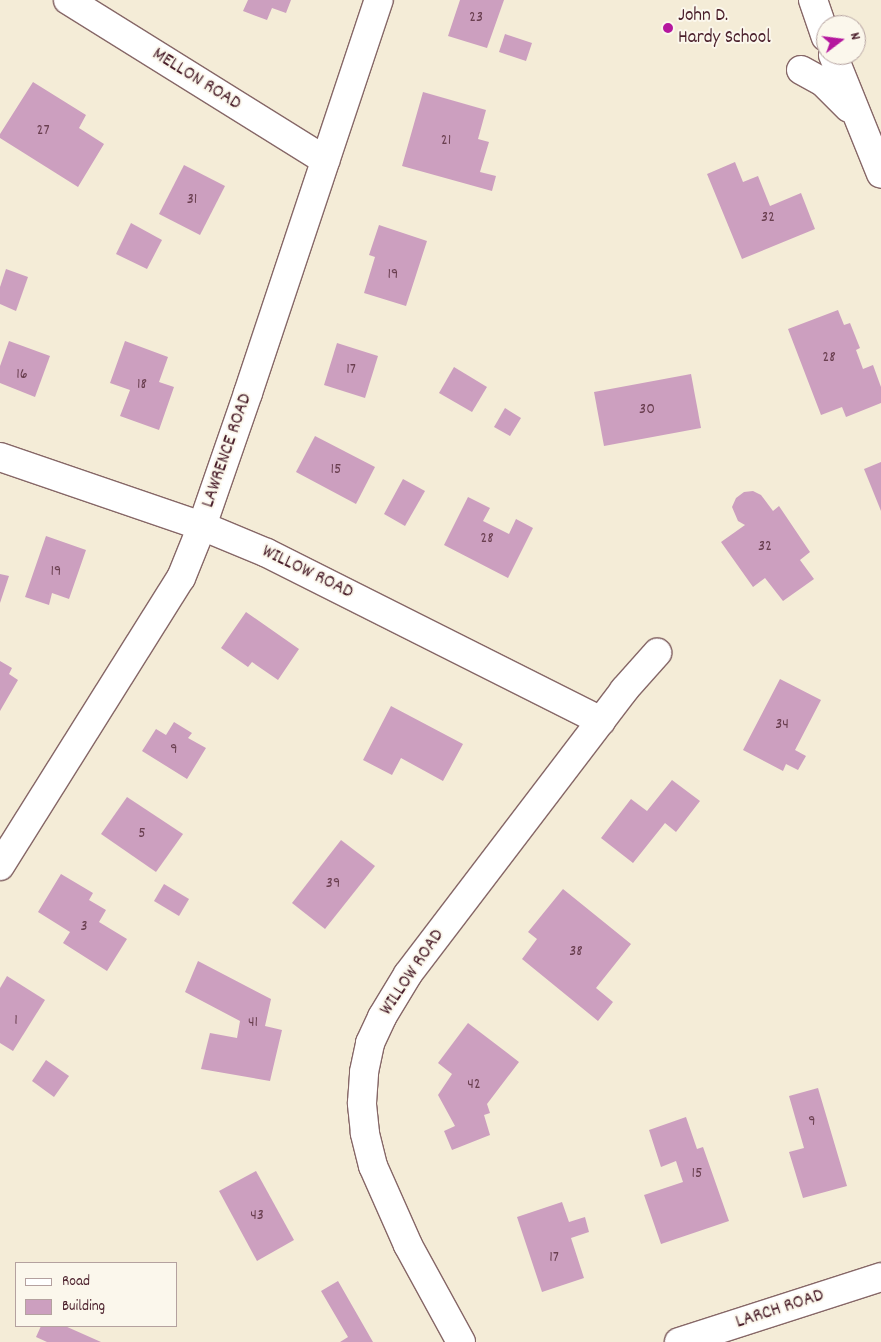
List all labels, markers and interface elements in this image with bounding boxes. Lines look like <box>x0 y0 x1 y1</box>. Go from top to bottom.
place label: John D. Hardy School <box>678 6 771 50</box>
house number: 23 <box>469 8 483 28</box>
north arrow <box>816 15 866 65</box>
marker: John D. Hardy School <box>662 22 674 34</box>
text: N <box>844 30 865 42</box>
street label: MELLON ROAD <box>147 44 245 116</box>
house number: 27 <box>36 121 50 141</box>
house number: 21 <box>441 131 451 151</box>
house number: 31 <box>187 190 197 210</box>
house number: 32 <box>761 208 775 228</box>
house number: 19 <box>388 265 398 285</box>
house number: 28 <box>822 348 836 368</box>
house number: 17 <box>346 360 356 380</box>
house number: 16 <box>16 365 28 385</box>
house number: 18 <box>137 375 147 395</box>
street label: LAWRENCE ROAD <box>198 391 258 511</box>
house number: 30 <box>639 400 655 420</box>
house number: 15 <box>331 460 341 480</box>
house number: 28 <box>480 529 494 549</box>
house number: 32 <box>758 537 772 557</box>
street label: WILLOW ROAD <box>258 541 356 605</box>
house number: 19 <box>51 562 61 582</box>
house number: 34 <box>775 715 789 735</box>
house number: 9 <box>170 740 178 760</box>
house number: 5 <box>138 824 146 844</box>
house number: 39 <box>326 874 340 894</box>
house number: 3 <box>80 917 88 937</box>
street label: WILLOW ROAD <box>376 926 450 1020</box>
house number: 38 <box>569 942 583 962</box>
house number: 1 <box>14 1011 18 1031</box>
house number: 41 <box>248 1013 258 1033</box>
house number: 42 <box>467 1075 481 1095</box>
house number: 9 <box>808 1112 816 1132</box>
house number: 15 <box>692 1164 702 1184</box>
house number: 43 <box>250 1206 264 1226</box>
house number: 17 <box>549 1248 559 1268</box>
legend <box>15 1262 178 1327</box>
text: Road <box>62 1271 90 1293</box>
street label: LARCH ROAD <box>733 1285 827 1335</box>
text: Building <box>62 1296 105 1318</box>

